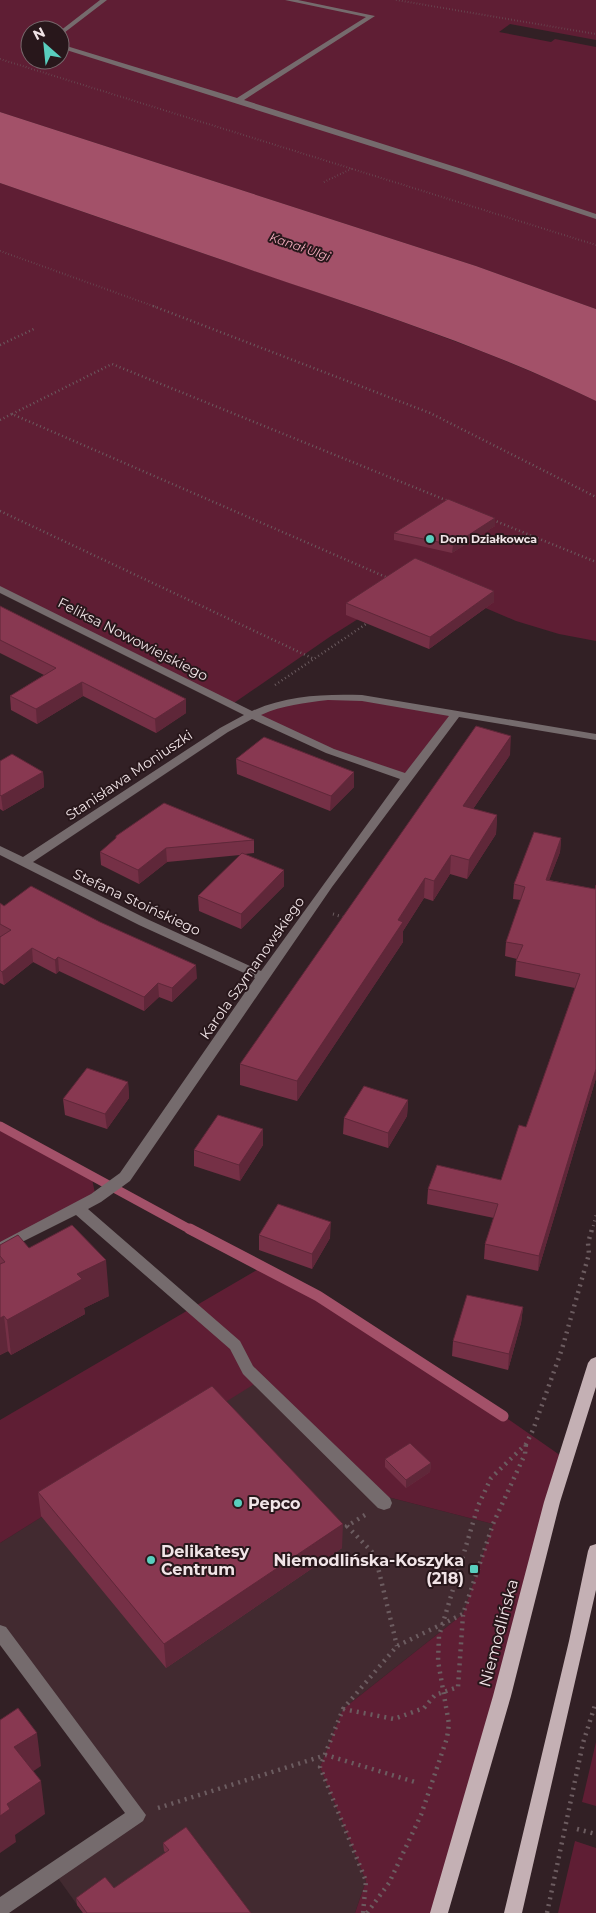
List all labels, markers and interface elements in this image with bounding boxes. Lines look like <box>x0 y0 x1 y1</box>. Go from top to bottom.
north arrow <box>20 20 70 70</box>
text: N <box>30 23 48 44</box>
water label: Kanał Ulgi <box>268 229 333 264</box>
place label: Dom Działkowca <box>440 532 537 546</box>
marker: Dom Działkowca <box>424 533 436 545</box>
street label: Feliksa Nowowiejskiego <box>55 593 211 685</box>
street label: Stanisława Moniuszki <box>62 726 196 824</box>
street label: Stefana Stoińskiego <box>70 865 204 940</box>
street label: Karola Szymanowskiego <box>196 893 308 1043</box>
place label: Pepco <box>248 1494 301 1513</box>
marker: Pepco <box>232 1497 244 1509</box>
place label: Delikatesy Centrum <box>161 1542 249 1579</box>
place label: Niemodlińska-Koszyka (218) <box>273 1551 464 1588</box>
marker: Delikatesy Centrum <box>145 1554 157 1566</box>
marker: Niemodlińska-Koszyka (218) <box>468 1563 480 1575</box>
street label: Niemodlińska <box>475 1577 522 1689</box>

